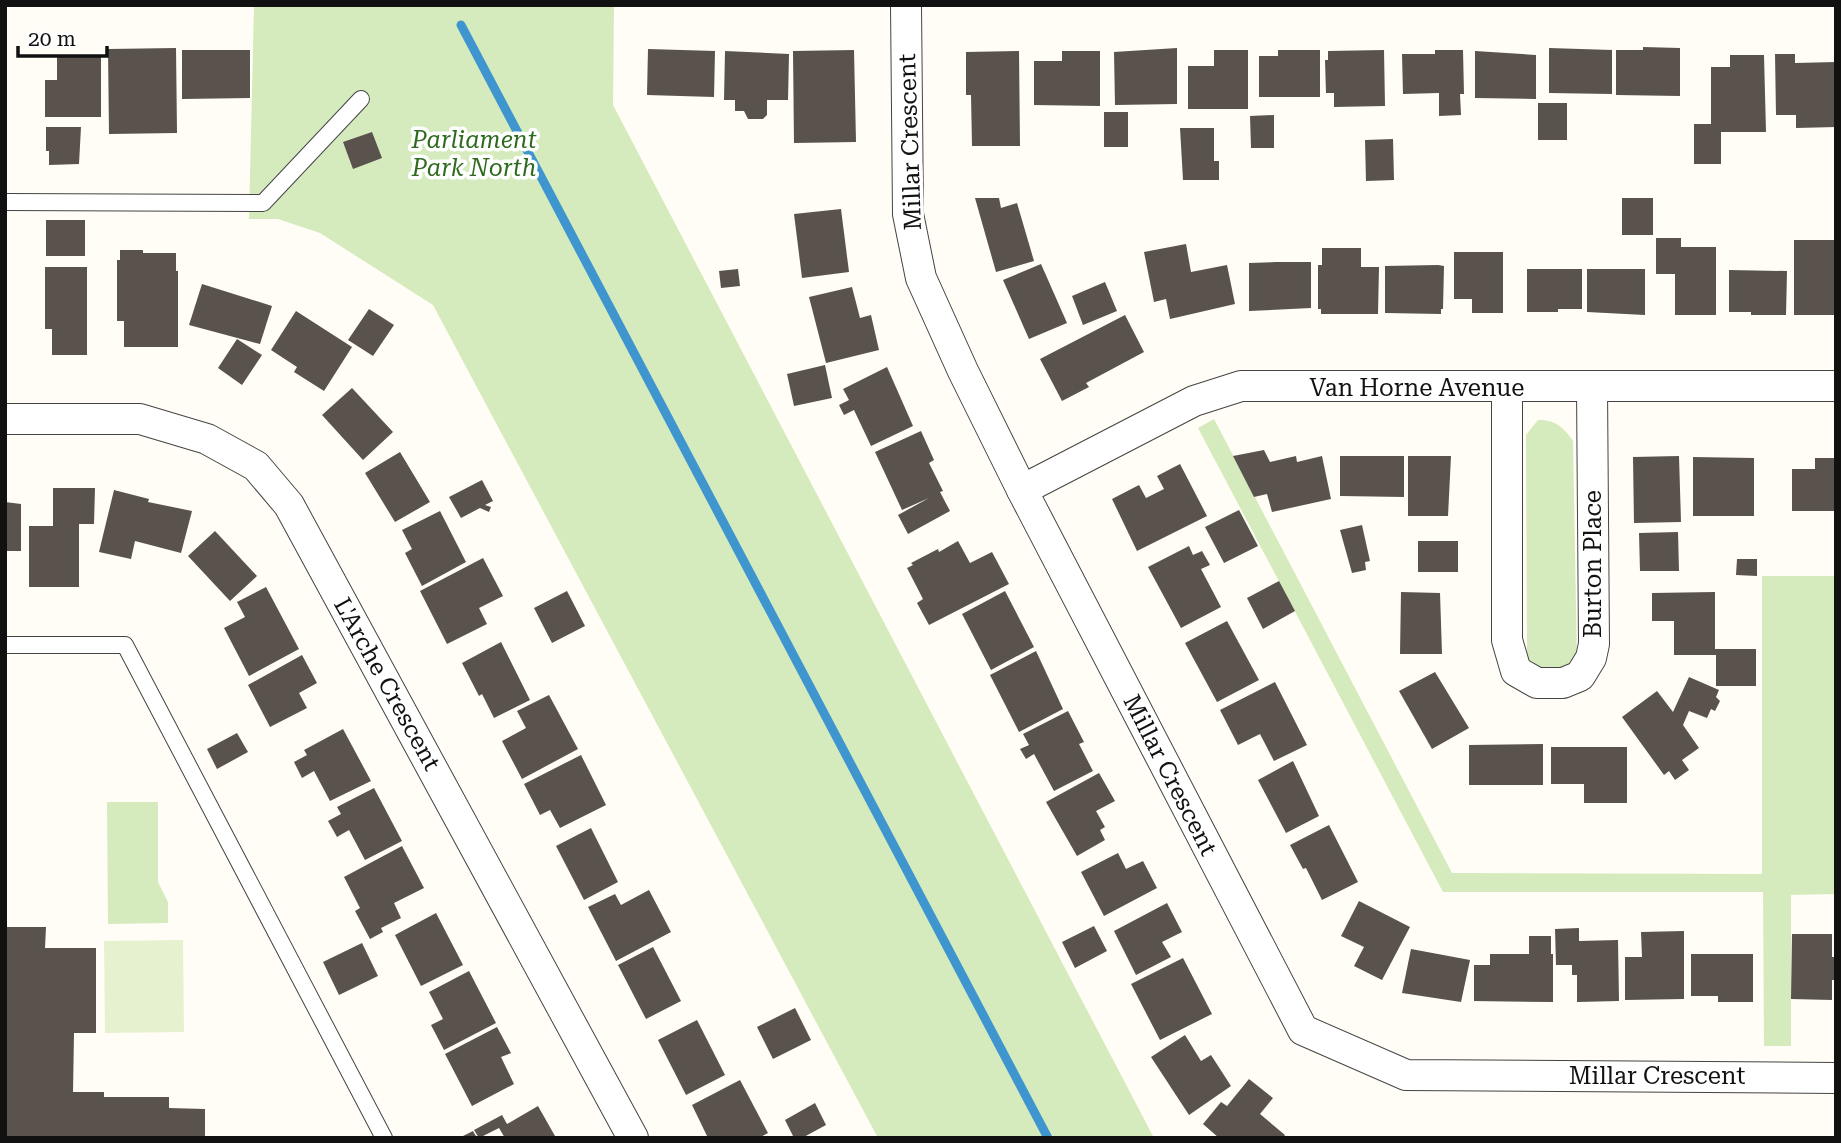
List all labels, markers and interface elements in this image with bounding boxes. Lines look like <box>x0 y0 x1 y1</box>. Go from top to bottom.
scale bar <box>18 14 107 58</box>
text: 20 m <box>28 27 76 51</box>
street label: Millar Crescent <box>893 53 927 231</box>
park label: Parliament Park North <box>410 126 537 182</box>
street label: Van Horne Avenue <box>1310 374 1524 402</box>
street label: Burton Place <box>1579 490 1607 638</box>
street label: L'Arche Crescent <box>328 593 446 775</box>
street label: Millar Crescent <box>1117 690 1223 860</box>
street label: Millar Crescent <box>1569 1062 1745 1090</box>

